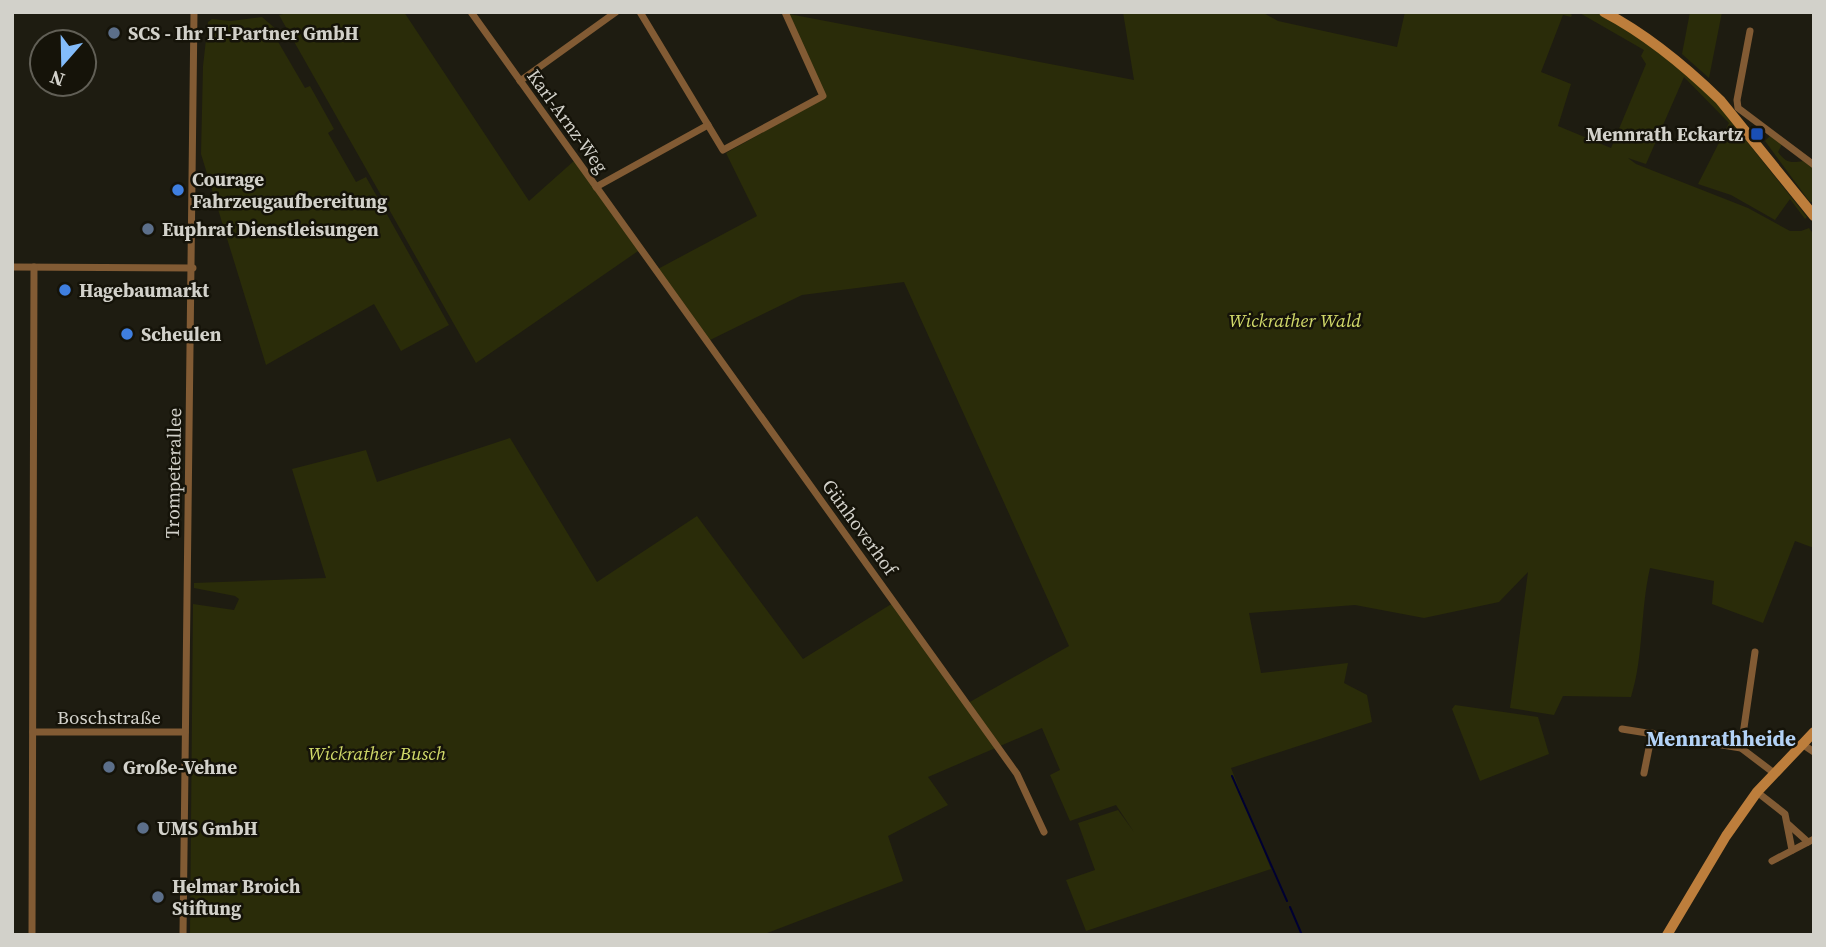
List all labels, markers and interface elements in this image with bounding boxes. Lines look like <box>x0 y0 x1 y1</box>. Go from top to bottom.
place label: SCS - Ihr IT-Partner GmbH <box>128 20 359 46</box>
marker: SCS - Ihr IT-Partner GmbH <box>106 25 122 41</box>
north arrow <box>28 28 98 98</box>
text: N <box>46 64 68 94</box>
street label: Karl-Arnz-Weg <box>521 64 615 178</box>
place label: Mennrath Eckartz <box>1586 121 1743 147</box>
marker: Mennrath Eckartz <box>1749 126 1765 142</box>
place label: Courage Fahrzeugaufbereitung <box>192 166 388 214</box>
marker: Courage Fahrzeugaufbereitung <box>170 182 186 198</box>
place label: Euphrat Dienstleisungen <box>162 216 379 242</box>
marker: Euphrat Dienstleisungen <box>140 221 156 237</box>
place label: Hagebaumarkt <box>79 277 209 303</box>
marker: Hagebaumarkt <box>57 282 73 298</box>
park label: Wickrather Wald <box>1229 307 1361 333</box>
place label: Scheulen <box>141 321 222 347</box>
marker: Scheulen <box>119 326 135 342</box>
street label: Trompeterallee <box>159 407 187 539</box>
street label: Günhoverhof <box>816 474 905 582</box>
street label: Boschstraße <box>57 704 161 730</box>
district label: Mennrathheide <box>1646 724 1796 753</box>
park label: Wickrather Busch <box>308 740 447 766</box>
place label: Große-Vehne <box>123 754 237 780</box>
marker: Große-Vehne <box>101 759 117 775</box>
place label: UMS GmbH <box>157 815 258 841</box>
marker: UMS GmbH <box>135 820 151 836</box>
place label: Helmar Broich Stiftung <box>172 873 301 921</box>
marker: Helmar Broich Stiftung <box>150 889 166 905</box>

